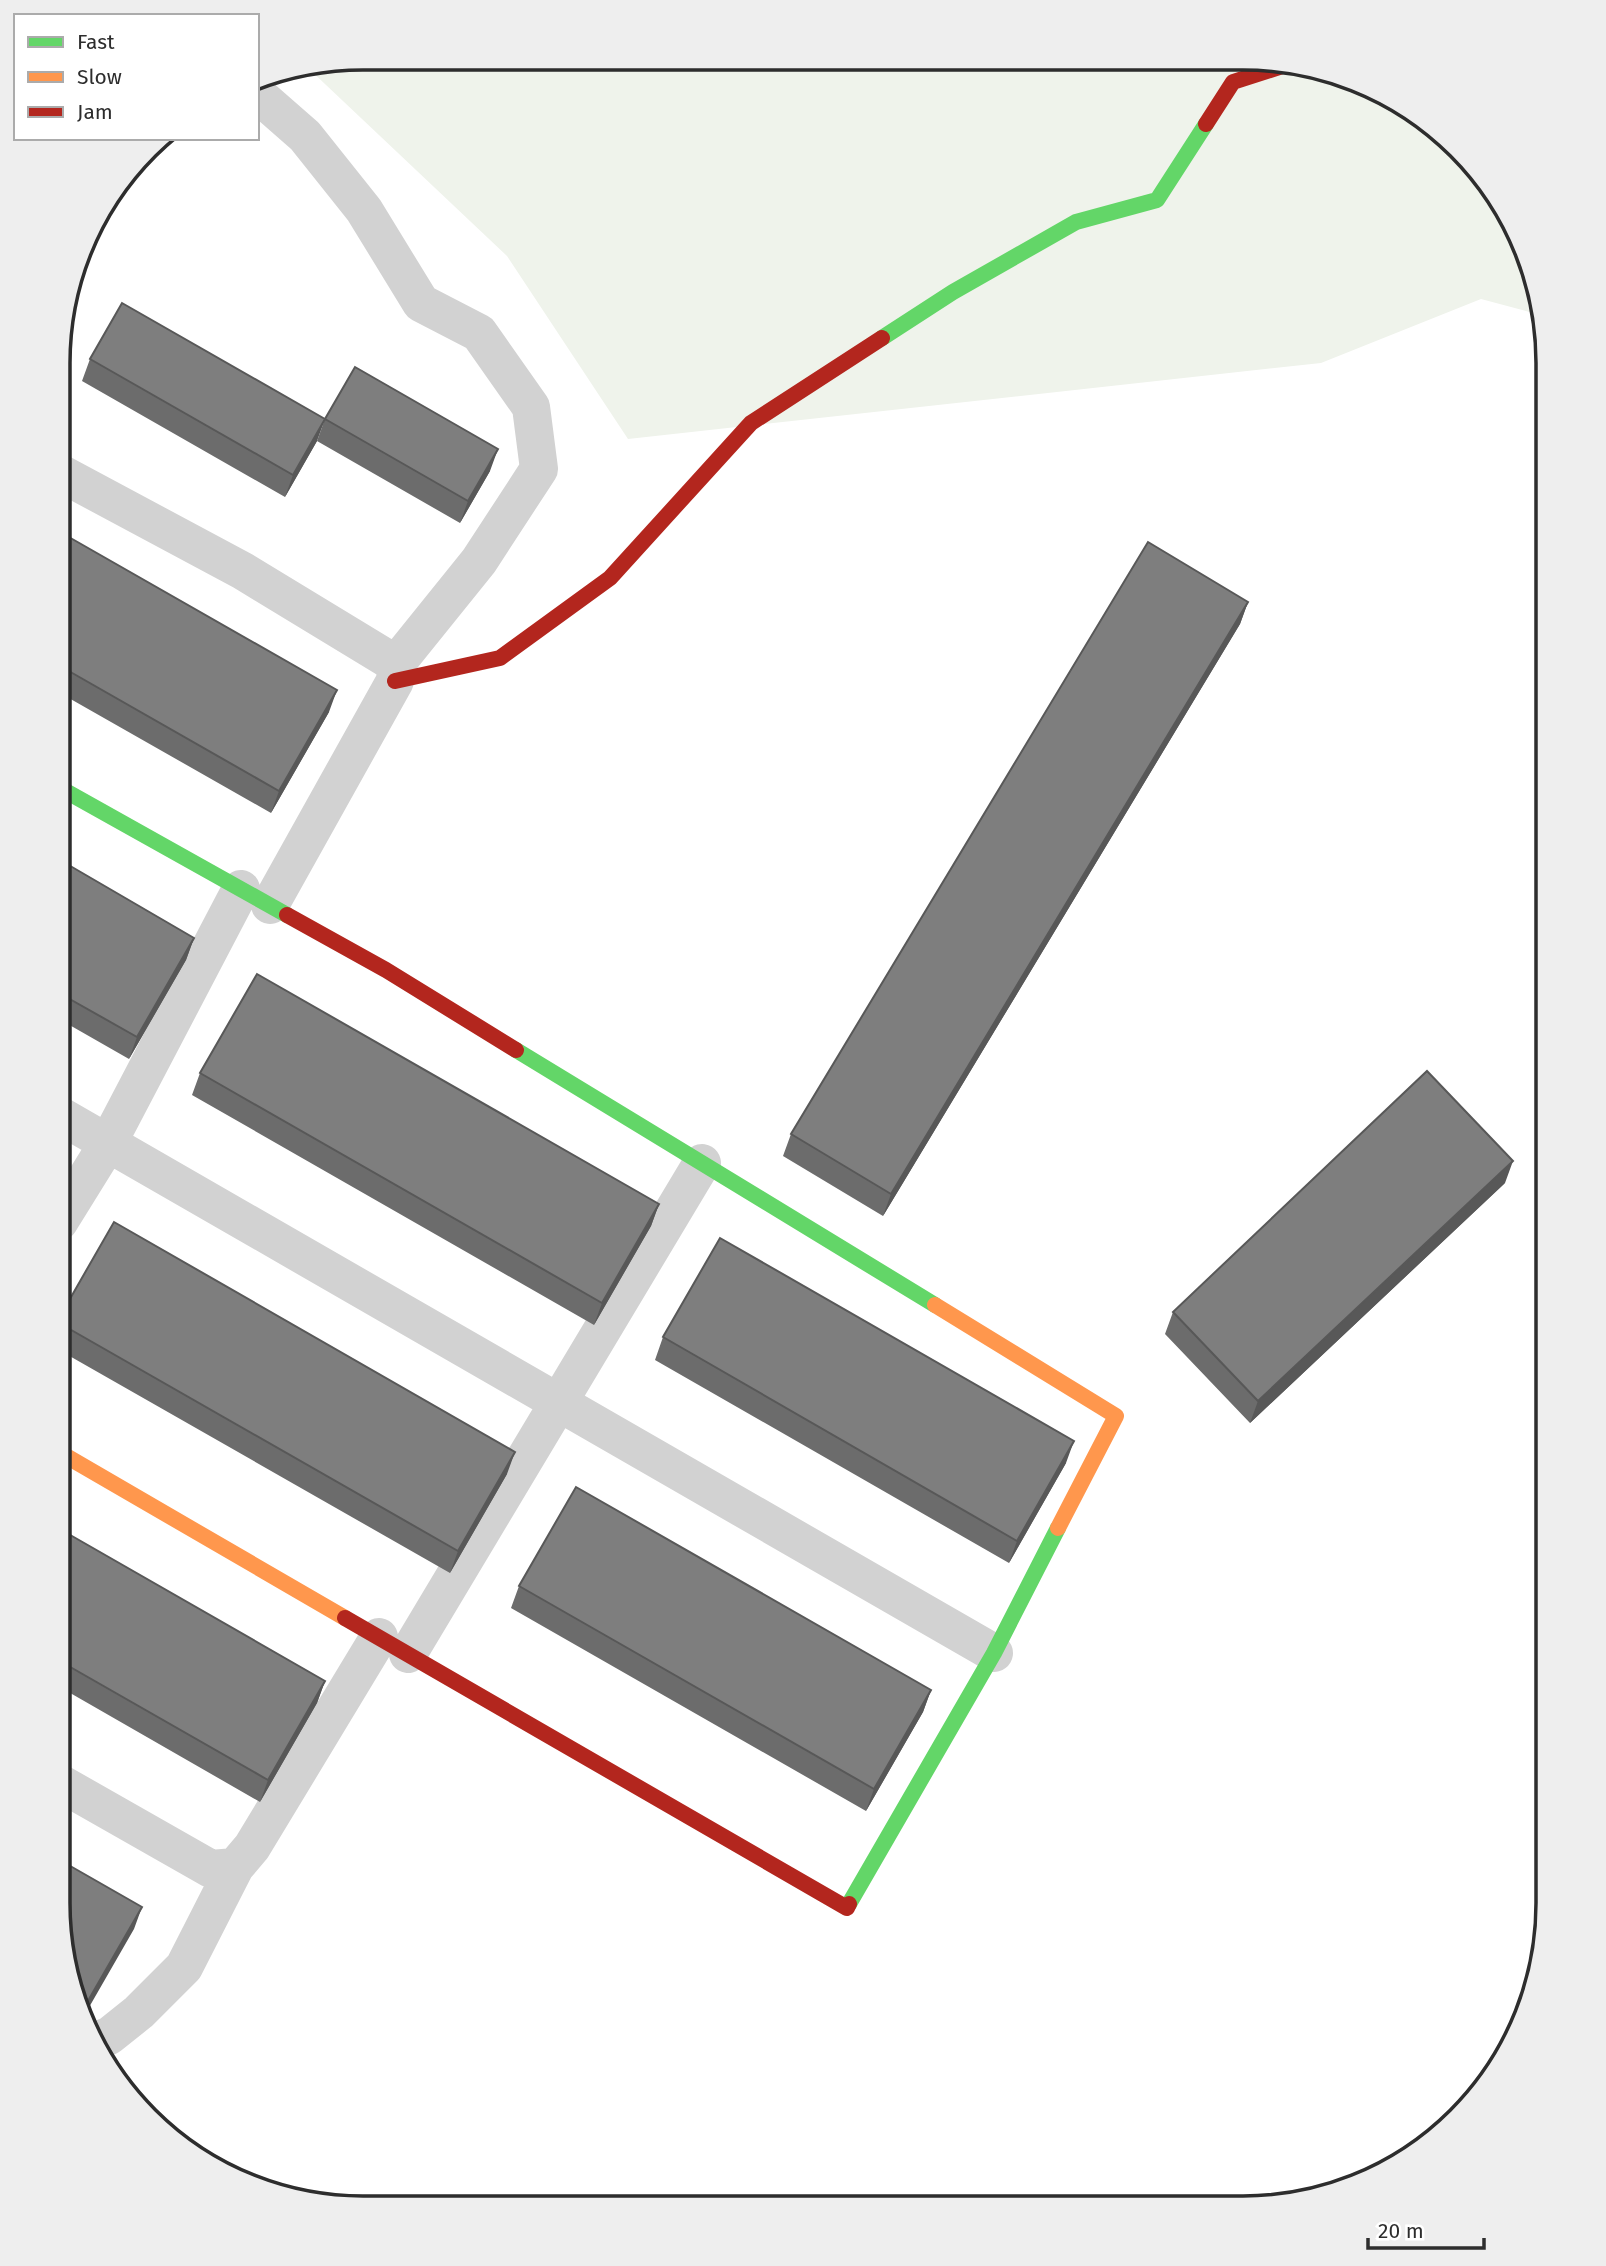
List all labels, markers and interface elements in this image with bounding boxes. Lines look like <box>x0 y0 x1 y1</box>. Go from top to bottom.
legend <box>14 14 259 140</box>
text: Fast <box>77 29 115 55</box>
text: Slow <box>77 64 122 90</box>
text: Jam <box>77 99 113 125</box>
scale bar <box>1368 2206 1484 2250</box>
text: 20 m <box>1378 2218 1424 2244</box>

